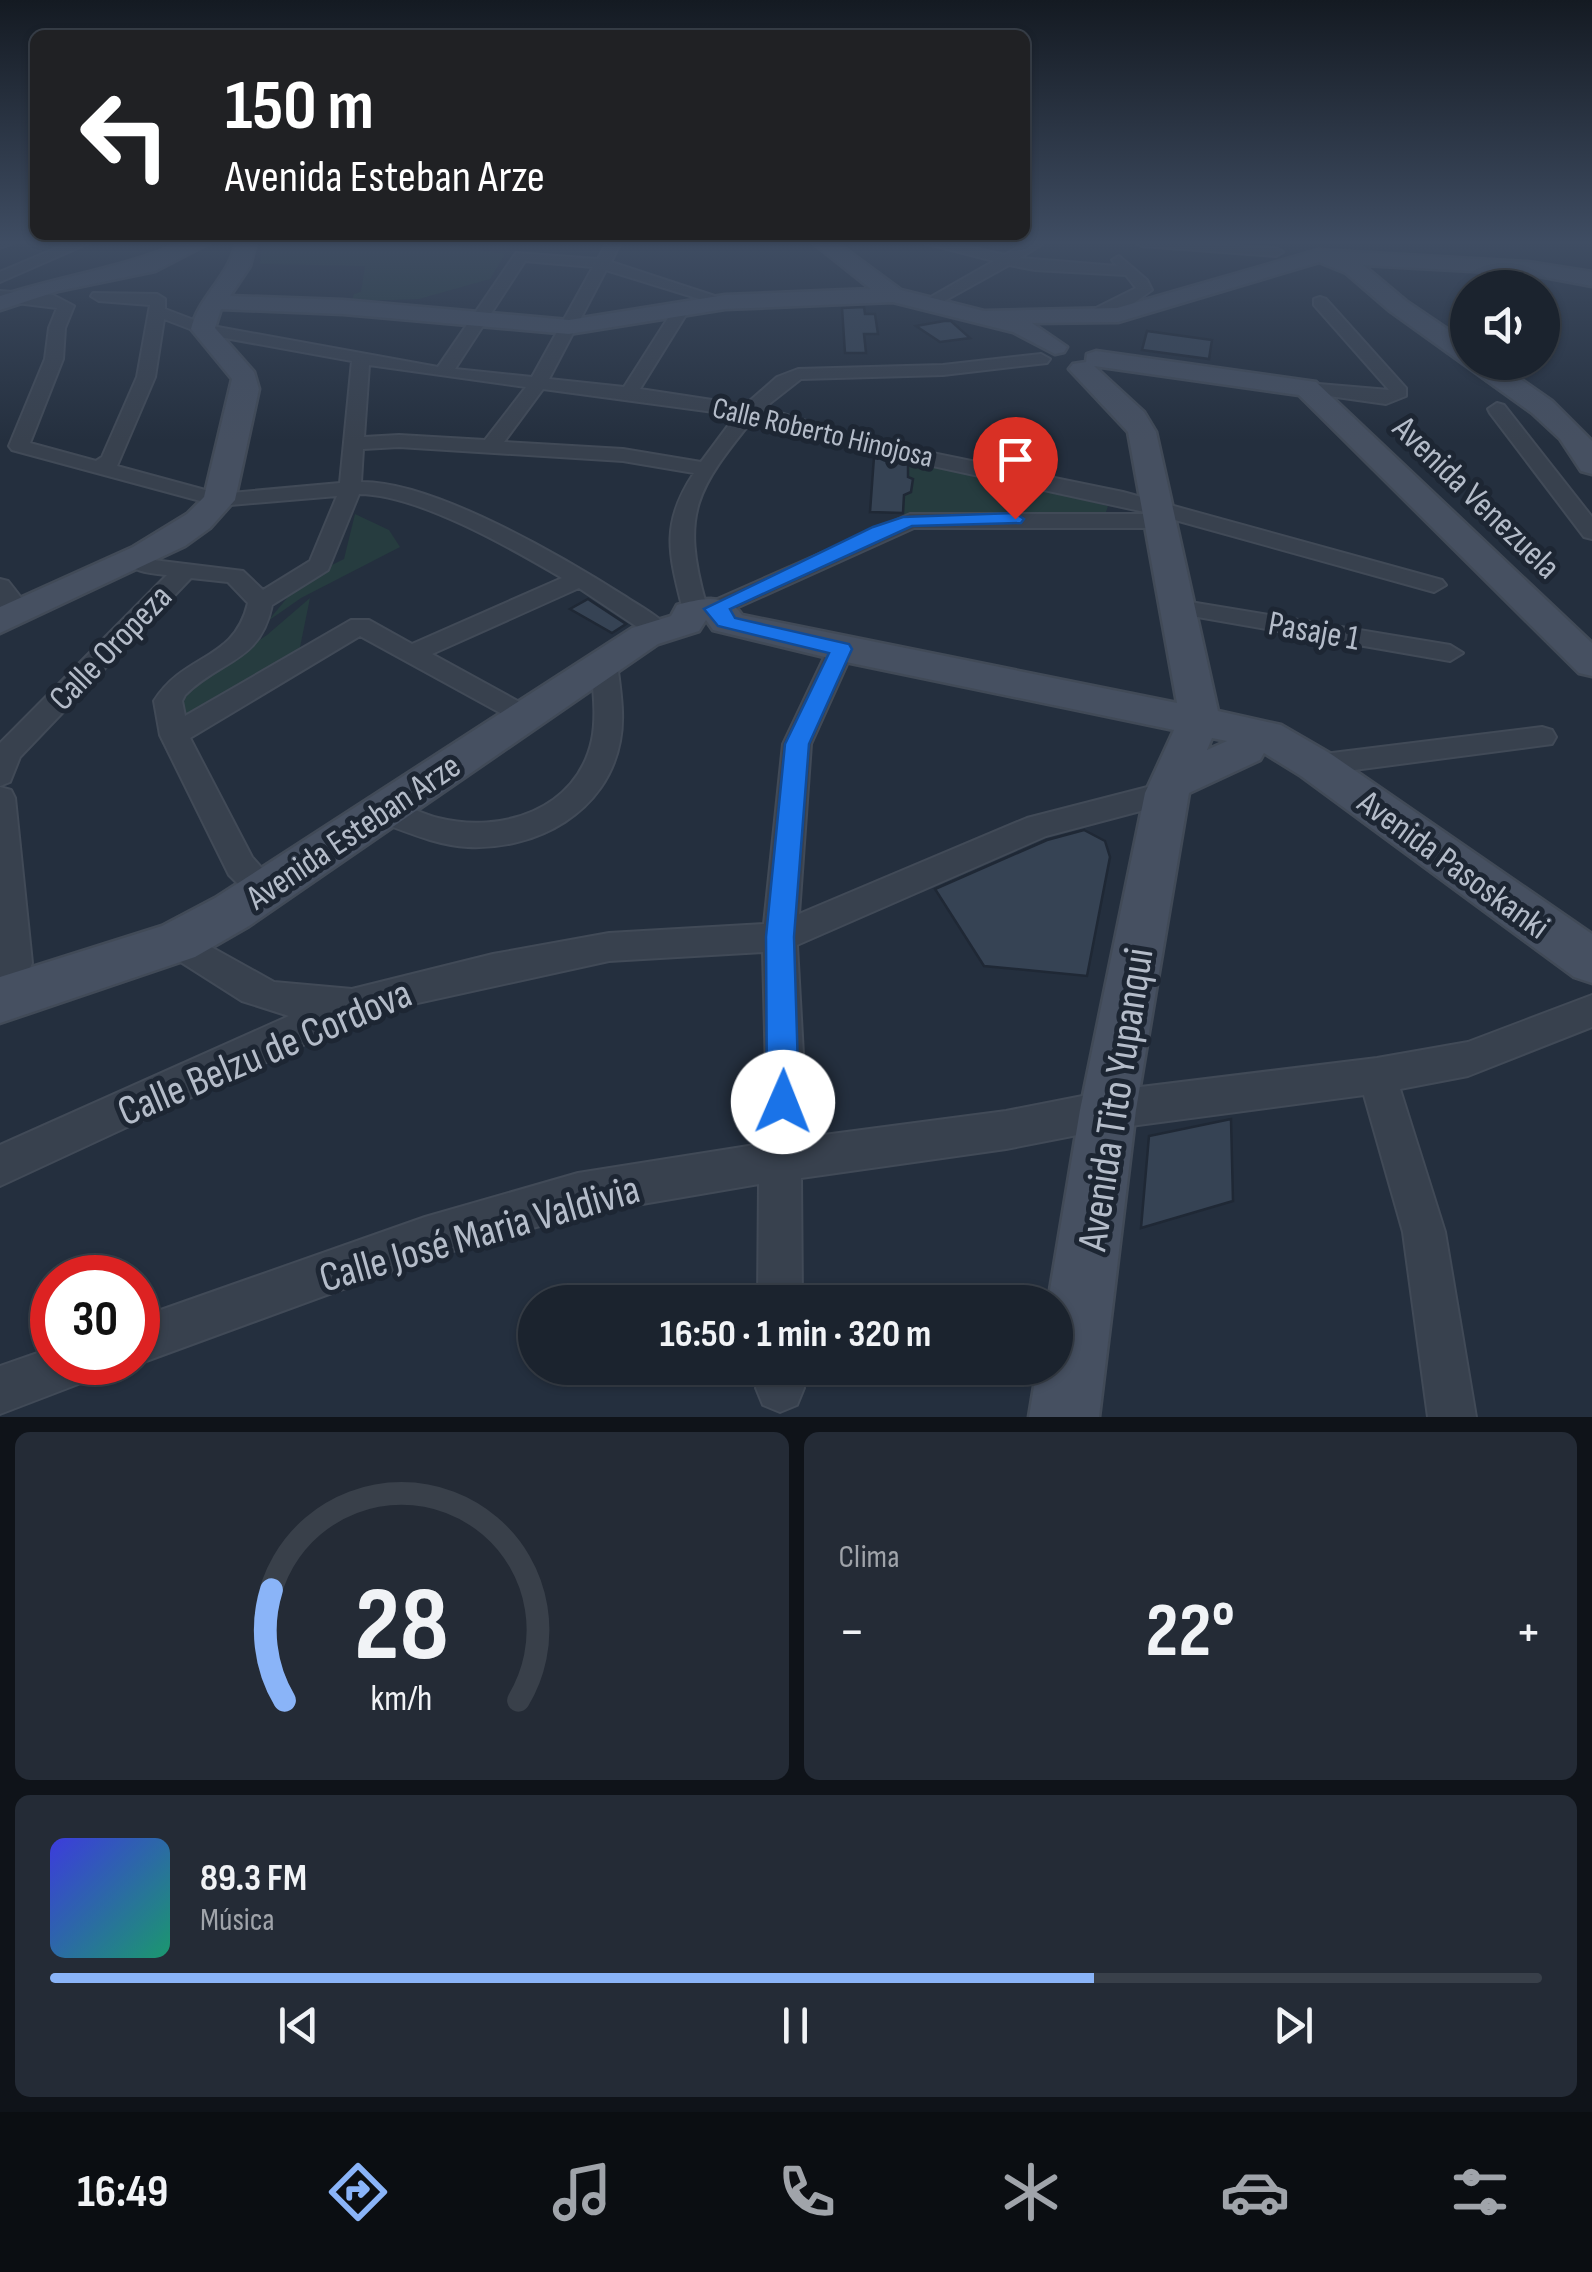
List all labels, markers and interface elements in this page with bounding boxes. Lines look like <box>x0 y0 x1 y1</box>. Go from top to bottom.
text: 150 m <box>225 65 374 149</box>
icon: left <box>60 70 190 200</box>
text: Avenida Esteban Arze <box>225 150 545 205</box>
map controls <box>1450 270 1560 380</box>
button: sound <box>1450 270 1560 380</box>
street label: Calle Roberto Hinojosa <box>709 390 937 476</box>
street label: Avenida Venezuela <box>1383 407 1569 589</box>
pin <box>973 417 1058 520</box>
icon: arrive <box>988 432 1043 487</box>
street label: Calle Oropeza <box>41 576 182 720</box>
street label: Pasaje 1 <box>1265 602 1363 661</box>
street label: Avenida Esteban Arze <box>238 745 469 920</box>
street label: Avenida Pasoskanki <box>1348 781 1557 949</box>
street label: Avenida Tito Yupanqui <box>1067 944 1166 1255</box>
street label: Calle Belzu de Cordova <box>110 968 419 1138</box>
position arrow <box>731 1050 835 1154</box>
street label: Calle José Maria Valdivia <box>314 1164 646 1304</box>
speed limit sign: 30 <box>30 1255 160 1385</box>
text: 16:50 · 1 min · 320 m <box>660 1312 931 1357</box>
text: Clima <box>839 1538 899 1577</box>
text: 28 <box>354 1564 449 1689</box>
text: 22° <box>1146 1587 1235 1678</box>
text: − <box>839 1599 865 1666</box>
text: + <box>1515 1599 1542 1666</box>
text: km/h <box>371 1678 433 1721</box>
text: 89.3 FM <box>200 1856 307 1901</box>
text: Música <box>200 1901 275 1940</box>
icon: previous <box>271 1998 326 2053</box>
icon: pause <box>768 1998 823 2053</box>
icon: next <box>1266 1998 1321 2053</box>
icon: directions <box>323 2157 393 2227</box>
icon: music <box>547 2157 617 2227</box>
icon: phone <box>772 2157 842 2227</box>
icon: climate <box>996 2157 1066 2227</box>
icon: car <box>1220 2157 1290 2227</box>
icon: filters <box>1445 2157 1515 2227</box>
text: 16:49 <box>77 2165 168 2220</box>

